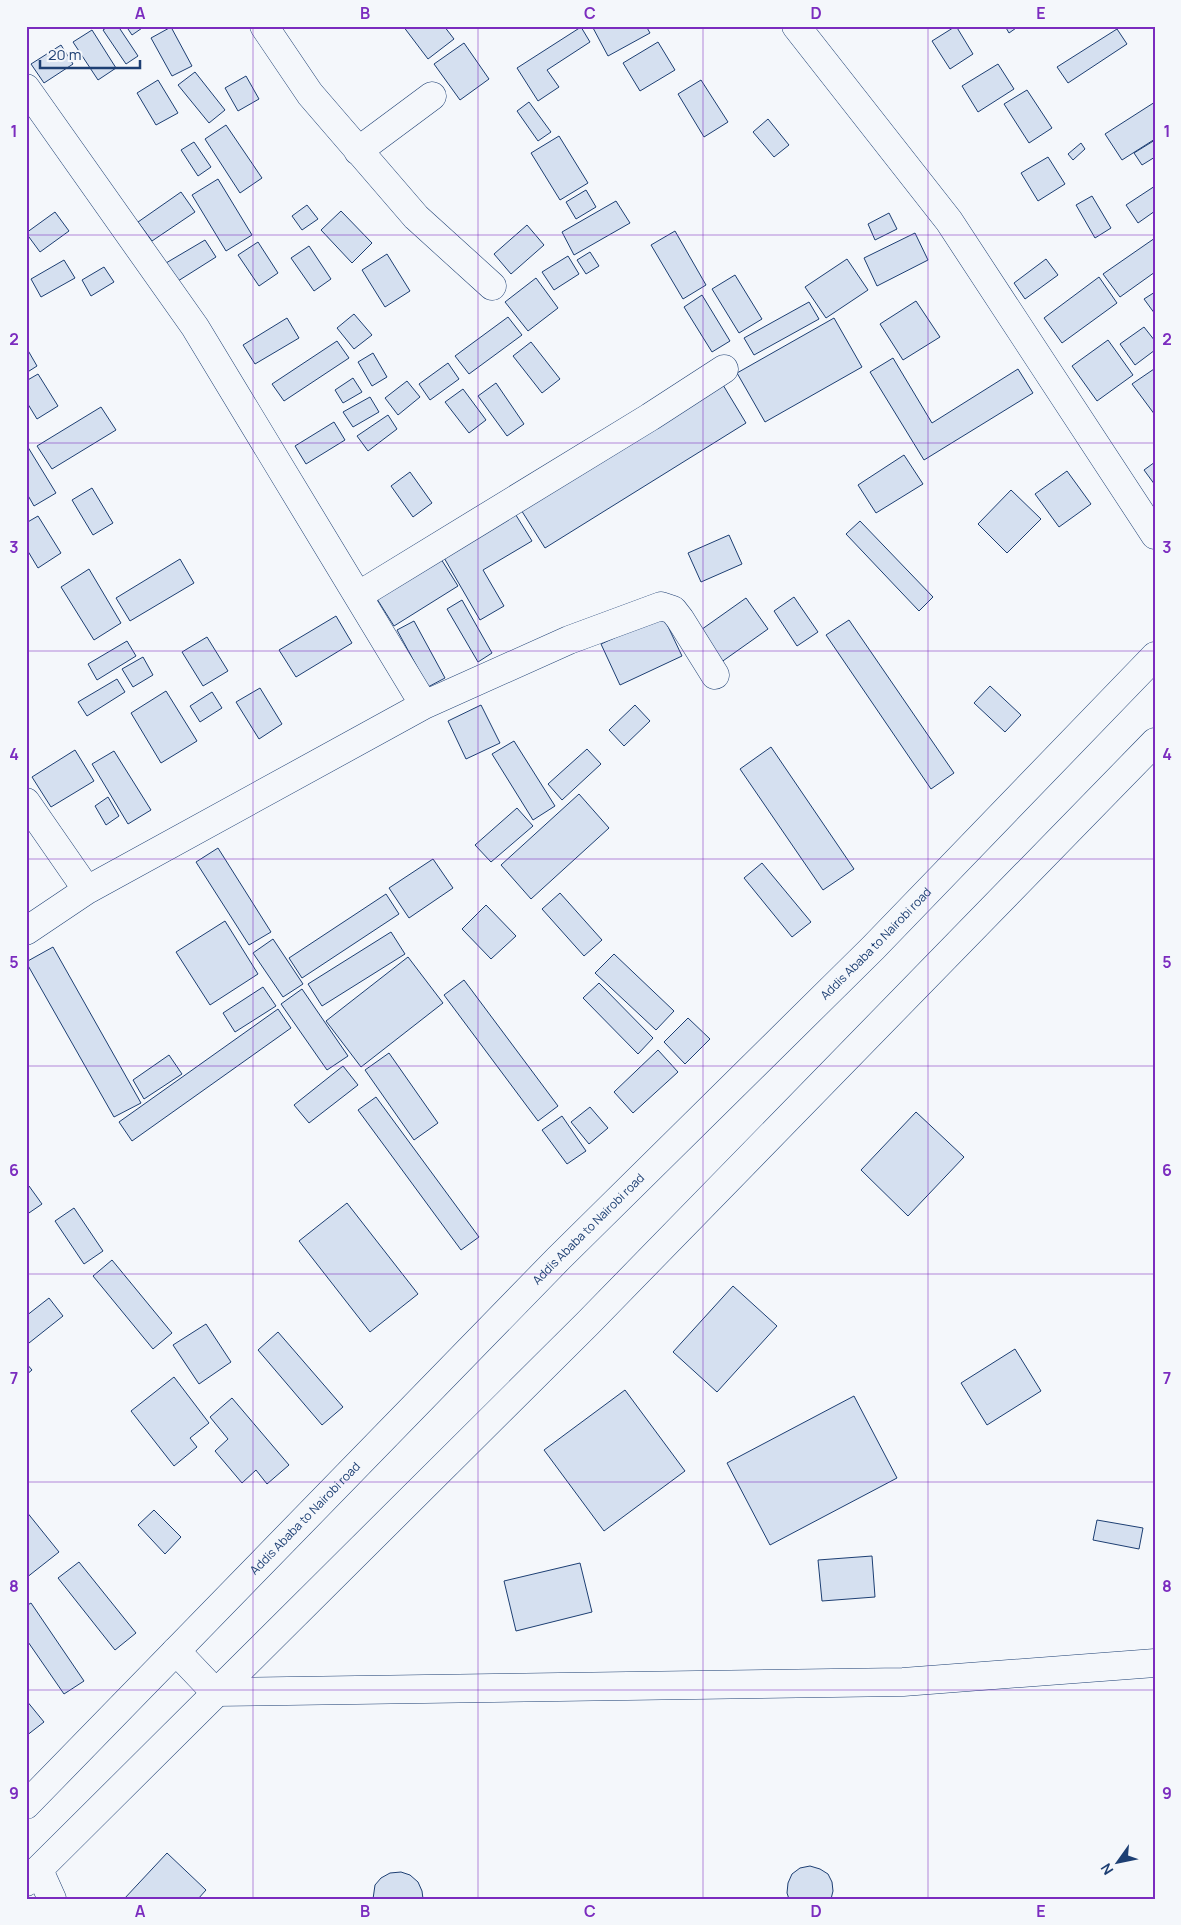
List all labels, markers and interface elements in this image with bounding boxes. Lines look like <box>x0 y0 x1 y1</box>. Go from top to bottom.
text: A <box>135 2 146 24</box>
text: B <box>360 2 370 24</box>
text: C <box>584 2 596 24</box>
text: D <box>810 2 822 24</box>
text: E <box>1036 2 1046 24</box>
scale bar <box>40 38 140 70</box>
text: 20 m <box>48 44 81 65</box>
text: 1 <box>10 120 18 142</box>
text: 1 <box>1163 120 1171 142</box>
text: 2 <box>9 328 19 350</box>
text: 2 <box>1162 328 1172 350</box>
text: 3 <box>9 536 19 558</box>
text: 3 <box>1162 536 1172 558</box>
text: 4 <box>9 743 19 765</box>
text: 4 <box>1162 743 1172 765</box>
street label: Addis Ababa to Nairobi road <box>816 884 935 1003</box>
text: 5 <box>9 951 19 973</box>
text: 5 <box>1162 951 1172 973</box>
text: 6 <box>9 1159 19 1181</box>
text: 6 <box>1162 1159 1172 1181</box>
street label: Addis Ababa to Nairobi road <box>528 1169 648 1288</box>
text: 7 <box>10 1367 18 1389</box>
text: 7 <box>1163 1367 1171 1389</box>
street label: Addis Ababa to Nairobi road <box>246 1458 364 1578</box>
text: 8 <box>9 1575 19 1597</box>
text: 8 <box>1162 1575 1172 1597</box>
text: 9 <box>9 1782 19 1804</box>
text: 9 <box>1162 1782 1172 1804</box>
north arrow <box>1094 1838 1144 1888</box>
text: N <box>1096 1860 1117 1879</box>
text: A <box>135 1900 146 1922</box>
text: B <box>360 1900 370 1922</box>
text: C <box>584 1900 596 1922</box>
text: D <box>810 1900 822 1922</box>
text: E <box>1036 1900 1046 1922</box>

